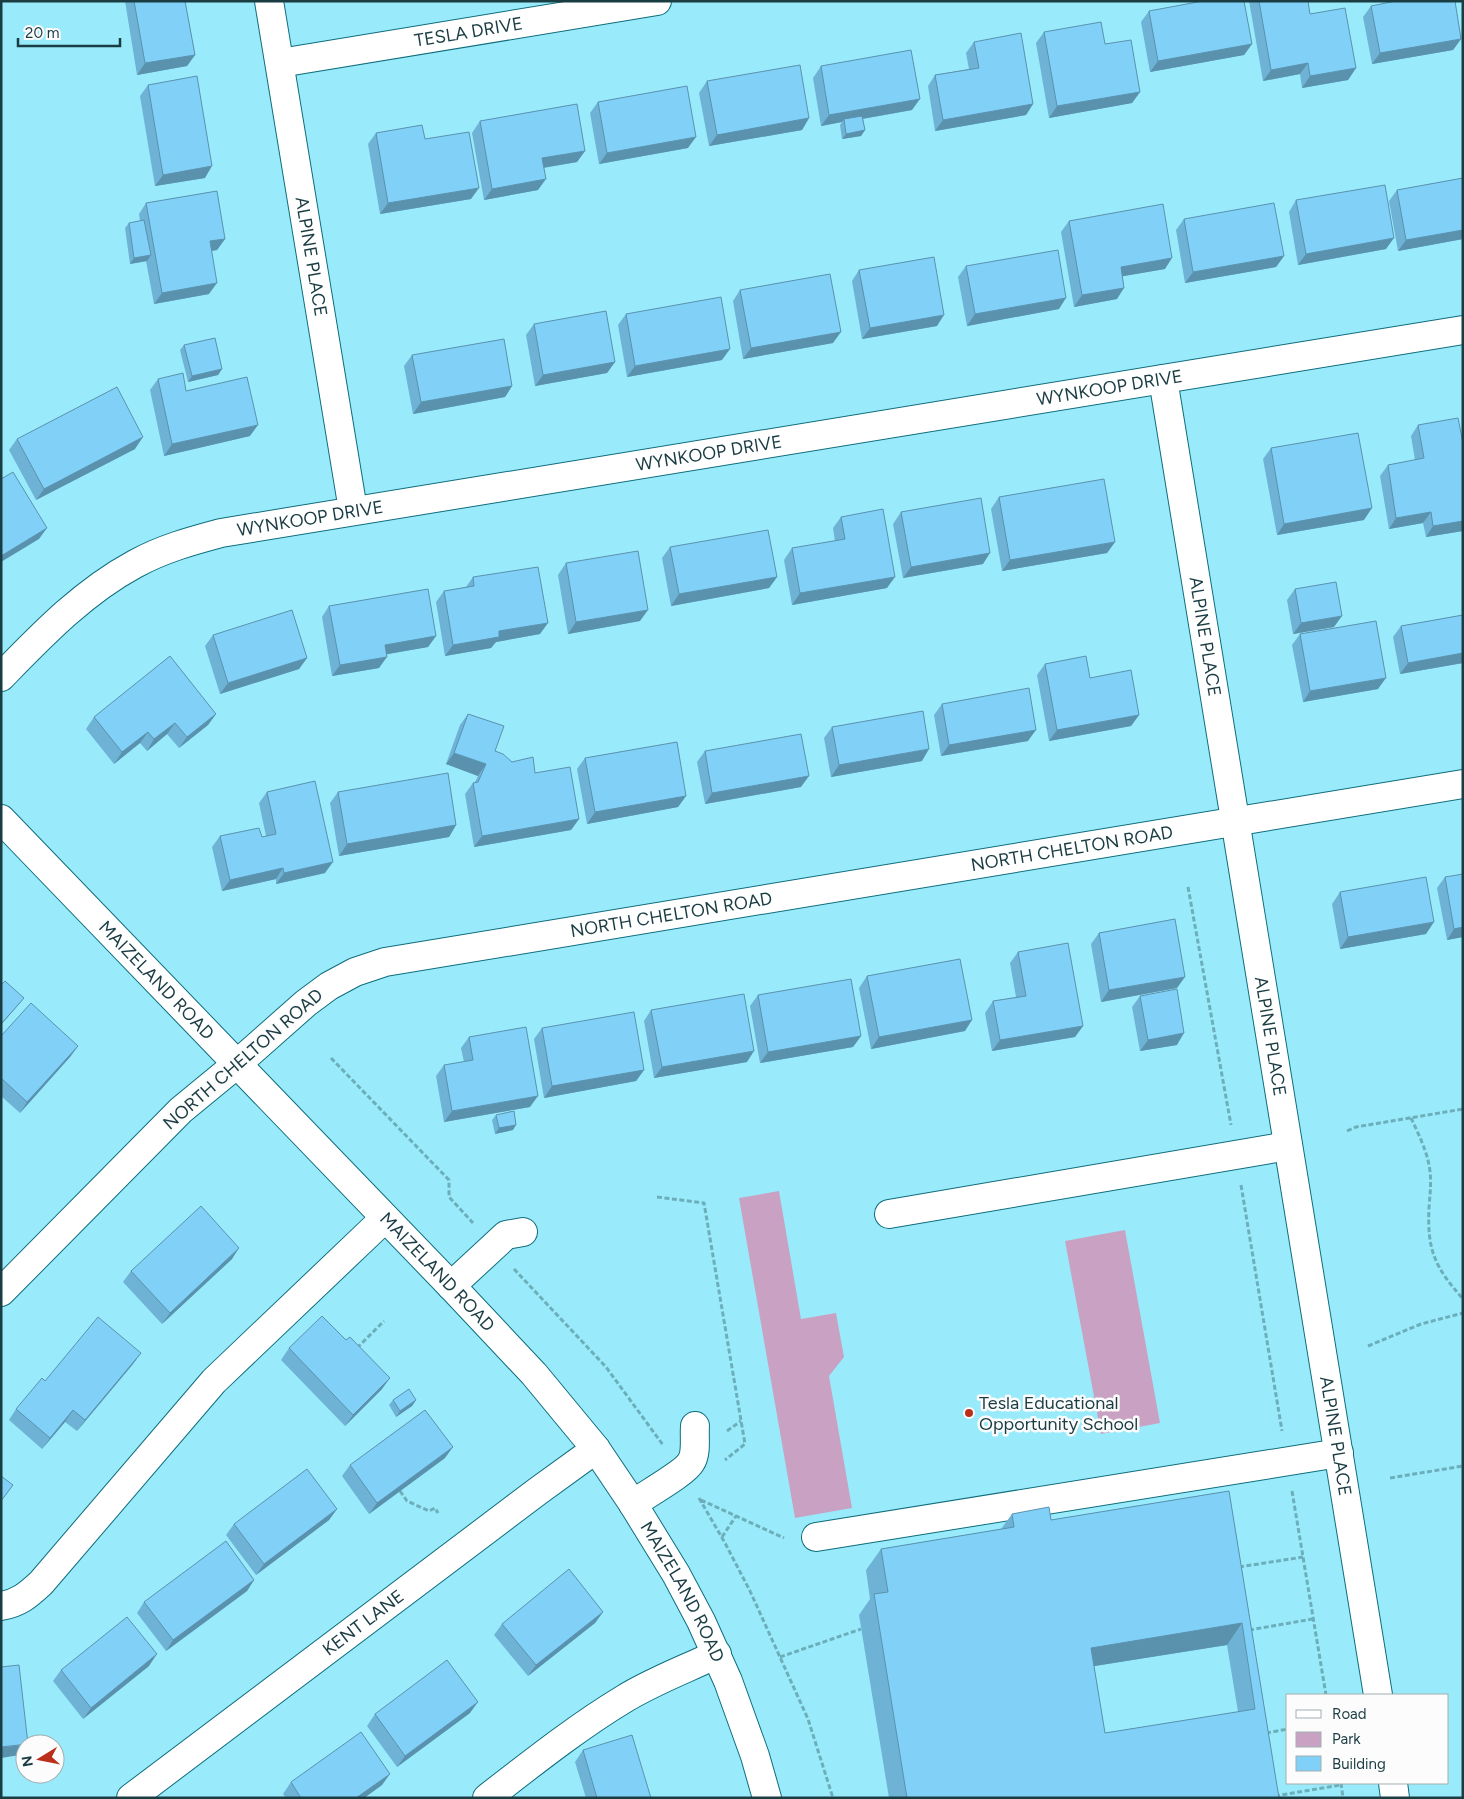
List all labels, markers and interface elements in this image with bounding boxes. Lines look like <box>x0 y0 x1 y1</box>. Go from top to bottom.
street label: TESLA DRIVE <box>413 12 524 52</box>
scale bar <box>18 15 120 47</box>
text: 20 m <box>25 24 59 42</box>
street label: ALPINE PLACE <box>290 195 332 318</box>
street label: WYNKOOP DRIVE <box>1035 365 1184 411</box>
street label: WYNKOOP DRIVE <box>634 430 783 476</box>
street label: WYNKOOP DRIVE <box>236 496 385 541</box>
street label: ALPINE PLACE <box>1184 575 1226 698</box>
street label: NORTH CHELTON ROAD <box>969 821 1174 876</box>
street label: NORTH CHELTON ROAD <box>569 887 774 942</box>
street label: MAIZELAND ROAD <box>94 916 219 1044</box>
street label: ALPINE PLACE <box>1250 975 1291 1098</box>
street label: NORTH CHELTON ROAD <box>159 984 327 1134</box>
street label: MAIZELAND ROAD <box>375 1208 499 1336</box>
street label: ALPINE PLACE <box>1315 1374 1356 1498</box>
place label: Tesla Educational Opportunity School <box>979 1392 1138 1435</box>
marker: Tesla Educational Opportunity School <box>963 1407 975 1419</box>
street label: MAIZELAND ROAD <box>635 1517 729 1666</box>
street label: KENT LANE <box>318 1585 408 1660</box>
legend <box>1286 1694 1449 1784</box>
text: Road <box>1332 1705 1367 1723</box>
text: Park <box>1332 1730 1361 1748</box>
north arrow <box>15 1734 65 1784</box>
text: N <box>18 1754 37 1768</box>
text: Building <box>1332 1755 1386 1773</box>

